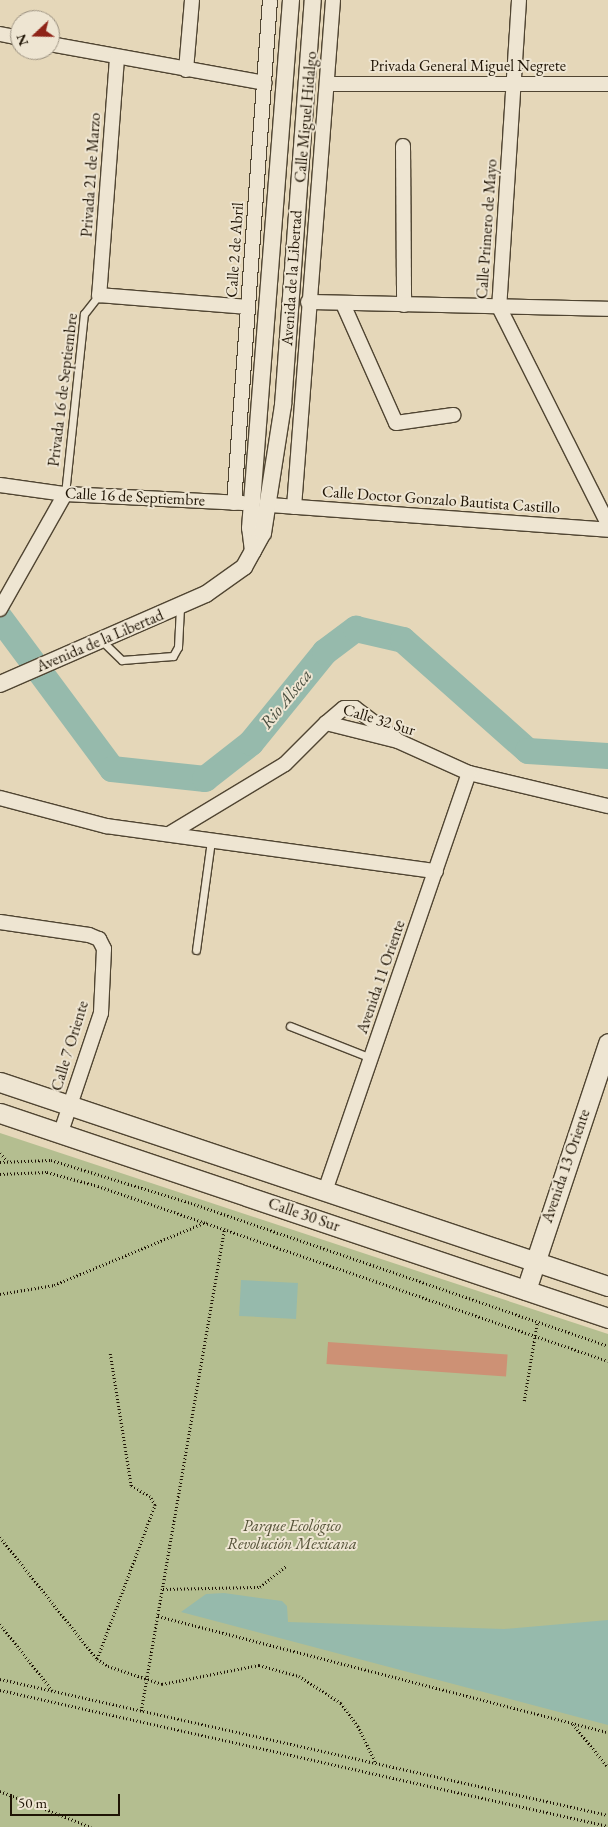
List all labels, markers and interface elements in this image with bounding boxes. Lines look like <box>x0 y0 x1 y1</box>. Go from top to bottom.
north arrow <box>10 10 60 60</box>
text: N <box>12 32 32 49</box>
street label: Calle Miguel Hidalgo <box>291 50 321 184</box>
street label: Privada General Miguel Negrete <box>370 56 566 76</box>
street label: Privada 21 de Marzo <box>77 112 105 238</box>
street label: Calle Primero de Mayo <box>473 158 501 300</box>
street label: Calle 2 de Abril <box>222 202 248 298</box>
street label: Avenida de la Libertad <box>278 209 306 347</box>
street label: Privada 16 de Septiembre <box>44 312 82 468</box>
street label: Calle Doctor Gonzalo Bautista Castillo <box>321 482 561 518</box>
street label: Calle 16 de Septiembre <box>64 484 206 510</box>
street label: Avenida de la Libertad <box>33 606 167 676</box>
water label: Rio Alseca <box>255 665 317 733</box>
street label: Calle 32 Sur <box>341 700 417 740</box>
street label: Avenida 11 Oriente <box>353 918 409 1036</box>
street label: Calle 7 Oriente <box>47 999 93 1093</box>
street label: Avenida 13 Oriente <box>538 1107 594 1225</box>
street label: Calle 30 Sur <box>266 1194 342 1236</box>
park label: Parque Ecológico Revolución Mexicana <box>227 1516 357 1554</box>
scale bar <box>12 1784 122 1816</box>
text: 50 m <box>18 1793 47 1812</box>

